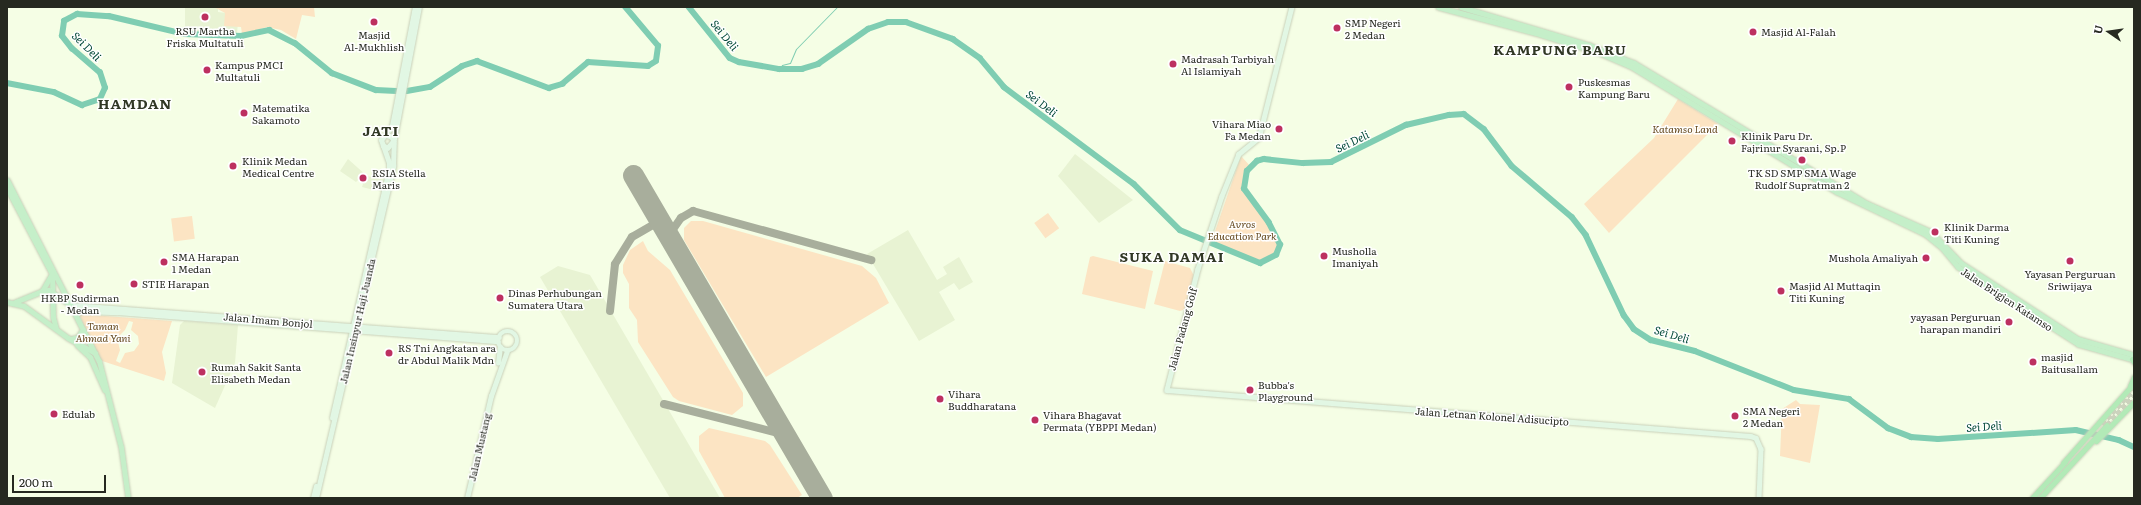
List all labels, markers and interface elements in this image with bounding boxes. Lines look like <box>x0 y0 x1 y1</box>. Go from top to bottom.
marker: RSU Martha Friska Multatuli <box>199 11 211 23</box>
north arrow <box>2089 12 2129 52</box>
place label: SMP Negeri 2 Medan <box>1345 16 1400 40</box>
marker: Masjid Al-Mukhlish <box>369 17 379 27</box>
water label: Sei Deli <box>708 17 742 53</box>
marker: SMP Negeri 2 Medan <box>1332 23 1342 33</box>
text: U <box>2089 23 2106 35</box>
place label: RSU Martha Friska Multatuli <box>166 24 244 48</box>
place label: Masjid Al-Falah <box>1761 26 1836 38</box>
marker: Masjid Al-Falah <box>1748 27 1758 37</box>
place label: Masjid Al-Mukhlish <box>344 28 404 52</box>
water label: Sei Deli <box>70 29 104 63</box>
district label: KAMPUNG BARU <box>1493 41 1627 57</box>
place label: Madrasah Tarbiyah Al Islamiyah <box>1181 52 1274 76</box>
place label: Kampus PMCI Multatuli <box>215 58 283 82</box>
marker: Madrasah Tarbiyah Al Islamiyah <box>1168 59 1178 69</box>
marker: Kampus PMCI Multatuli <box>202 65 212 75</box>
place label: Puskesmas Kampung Baru <box>1578 75 1650 98</box>
marker: Puskesmas Kampung Baru <box>1563 81 1575 93</box>
water label: Sei Deli <box>1024 87 1060 119</box>
district label: HAMDAN <box>98 95 172 111</box>
place label: Matematika Sakamoto <box>252 101 310 124</box>
marker: Matematika Sakamoto <box>239 108 249 118</box>
place label: Vihara Miao Fa Medan <box>1212 117 1271 140</box>
district label: JATI <box>363 122 399 138</box>
park label: Katamso Land <box>1652 123 1718 135</box>
marker: Vihara Miao Fa Medan <box>1274 124 1284 134</box>
water label: Sei Deli <box>1333 127 1371 155</box>
place label: Klinik Paru Dr. Fajrinur Syarani, Sp.P <box>1741 129 1846 152</box>
marker: Klinik Paru Dr. Fajrinur Syarani, Sp.P <box>1726 135 1738 147</box>
place label: Klinik Medan Medical Centre <box>242 154 314 178</box>
marker: TK SD SMP SMA Wage Rudolf Supratman 2 <box>1797 155 1807 165</box>
marker: Klinik Medan Medical Centre <box>227 160 239 172</box>
place label: RSIA Stella Maris <box>372 166 426 190</box>
place label: TK SD SMP SMA Wage Rudolf Supratman 2 <box>1748 166 1856 190</box>
marker: RSIA Stella Maris <box>357 172 369 184</box>
park label: Avros Education Park <box>1207 217 1277 240</box>
place label: Klinik Darma Titi Kuning <box>1944 220 2009 244</box>
marker: Klinik Darma Titi Kuning <box>1929 226 1941 238</box>
place label: Musholla Imaniyah <box>1332 244 1378 268</box>
district label: SUKA DAMAI <box>1120 248 1224 264</box>
place label: SMA Harapan 1 Medan <box>172 250 239 274</box>
marker: Musholla Imaniyah <box>1319 251 1329 261</box>
place label: Mushola Amaliyah <box>1828 252 1918 264</box>
marker: Mushola Amaliyah <box>1921 253 1931 263</box>
marker: Yayasan Perguruan Sriwijaya <box>2065 256 2075 266</box>
marker: SMA Harapan 1 Medan <box>159 257 169 267</box>
street label: Jalan Insinyur Haji Juanda <box>337 257 377 385</box>
street label: Jalan Brigjen Katamso <box>1959 265 2055 333</box>
place label: Yayasan Perguruan Sriwijaya <box>2024 267 2116 290</box>
place label: STIE Harapan <box>142 278 209 290</box>
marker: STIE Harapan <box>129 279 139 289</box>
place label: Masjid Al Muttaqin Titi Kuning <box>1789 279 1881 302</box>
marker: HKBP Sudirman - Medan <box>75 280 85 290</box>
place label: Dinas Perhubungan Sumatera Utara <box>508 286 602 310</box>
street label: Jalan Padang Golf <box>1165 286 1199 372</box>
marker: Masjid Al Muttaqin Titi Kuning <box>1776 286 1786 296</box>
place label: HKBP Sudirman - Medan <box>41 291 119 314</box>
marker: Dinas Perhubungan Sumatera Utara <box>495 293 505 303</box>
street label: Jalan Imam Bonjol <box>223 310 313 330</box>
place label: yayasan Perguruan harapan mandiri <box>1910 310 2001 334</box>
marker: yayasan Perguruan harapan mandiri <box>2004 317 2014 327</box>
park label: Taman Ahmad Yani <box>75 319 131 342</box>
water label: Sei Deli <box>1653 323 1691 345</box>
place label: RS Tni Angkatan ara dr Abdul Malik Mdn <box>398 341 496 364</box>
marker: RS Tni Angkatan ara dr Abdul Malik Mdn <box>383 347 395 359</box>
place label: masjid Baitusallam <box>2041 350 2098 374</box>
marker: masjid Baitusallam <box>2028 357 2038 367</box>
place label: Rumah Sakit Santa Elisabeth Medan <box>211 360 301 384</box>
marker: Rumah Sakit Santa Elisabeth Medan <box>196 366 208 378</box>
place label: Bubba's Playground <box>1258 378 1313 402</box>
marker: Bubba's Playground <box>1245 385 1255 395</box>
place label: Vihara Buddharatana <box>948 387 1016 410</box>
marker: Vihara Buddharatana <box>935 394 945 404</box>
place label: SMA Negeri 2 Medan <box>1743 404 1800 428</box>
street label: Jalan Letnan Kolonel Adisucipto <box>1415 405 1569 427</box>
place label: Edulab <box>62 408 95 420</box>
place label: Vihara Bhagavat Permata (YBPPI Medan) <box>1043 408 1157 432</box>
marker: Edulab <box>49 409 59 419</box>
marker: SMA Negeri 2 Medan <box>1730 411 1740 421</box>
street label: Jalan Mustang <box>465 412 493 482</box>
marker: Vihara Bhagavat Permata (YBPPI Medan) <box>1030 415 1040 425</box>
water label: Sei Deli <box>1966 418 2002 434</box>
scale bar <box>14 467 108 493</box>
text: 200 m <box>19 473 53 491</box>

